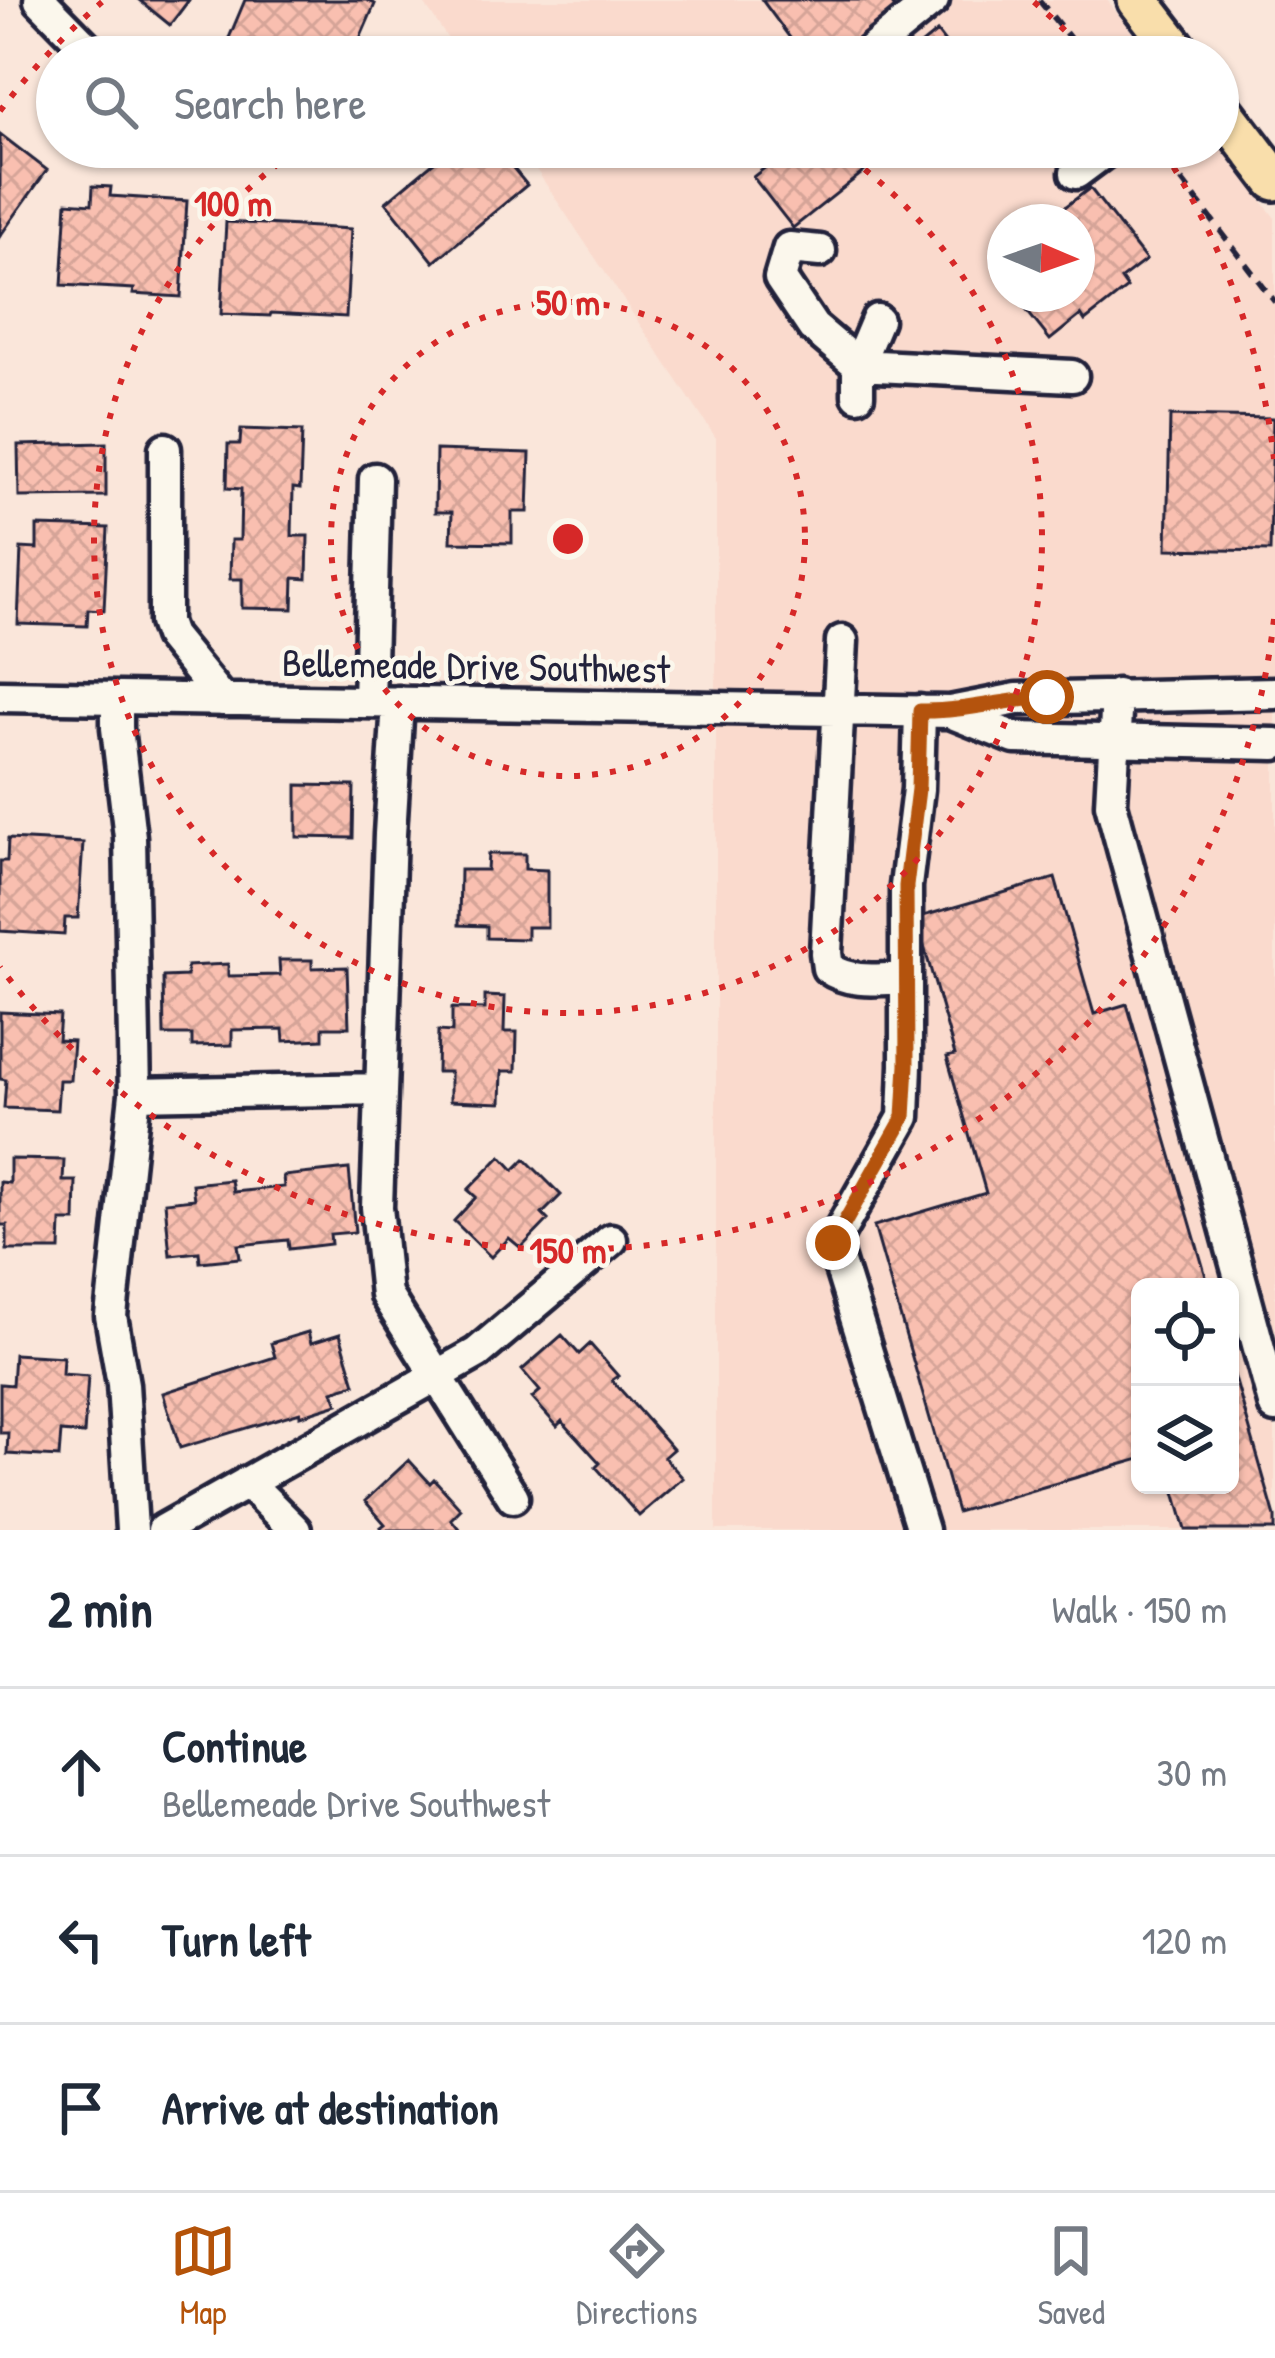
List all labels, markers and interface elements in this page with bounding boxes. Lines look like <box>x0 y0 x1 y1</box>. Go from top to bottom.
search box <box>36 36 1239 168</box>
icon: search <box>78 69 144 135</box>
text: Search here <box>174 72 366 133</box>
text: 100 m <box>194 178 272 227</box>
north arrow <box>987 204 1095 312</box>
text: 50 m <box>536 277 600 326</box>
centre of rings <box>547 518 589 560</box>
street label: Bellemeade Drive Southwest <box>282 635 671 695</box>
route start <box>1020 670 1074 724</box>
route end <box>806 1216 860 1270</box>
text: 150 m <box>529 1225 607 1274</box>
map controls <box>1131 1278 1239 1494</box>
button: locate <box>1131 1278 1239 1386</box>
button: layers <box>1131 1386 1239 1494</box>
text: 2 min <box>48 1574 153 1643</box>
text: Walk · 150 m <box>1052 1582 1227 1635</box>
text: Continue <box>162 1715 307 1776</box>
icon: ahead <box>48 1739 114 1805</box>
text: 30 m <box>1157 1745 1227 1798</box>
text: Bellemeade Drive Southwest <box>162 1776 550 1829</box>
icon: left <box>48 1907 114 1973</box>
text: Turn left <box>162 1909 311 1970</box>
text: 120 m <box>1142 1913 1227 1966</box>
icon: arrive <box>48 2075 114 2141</box>
text: Arrive at destination <box>162 2077 499 2138</box>
tab: Map <box>170 2218 236 2334</box>
tab: Directions <box>576 2218 698 2334</box>
tab: Saved <box>1038 2218 1105 2334</box>

